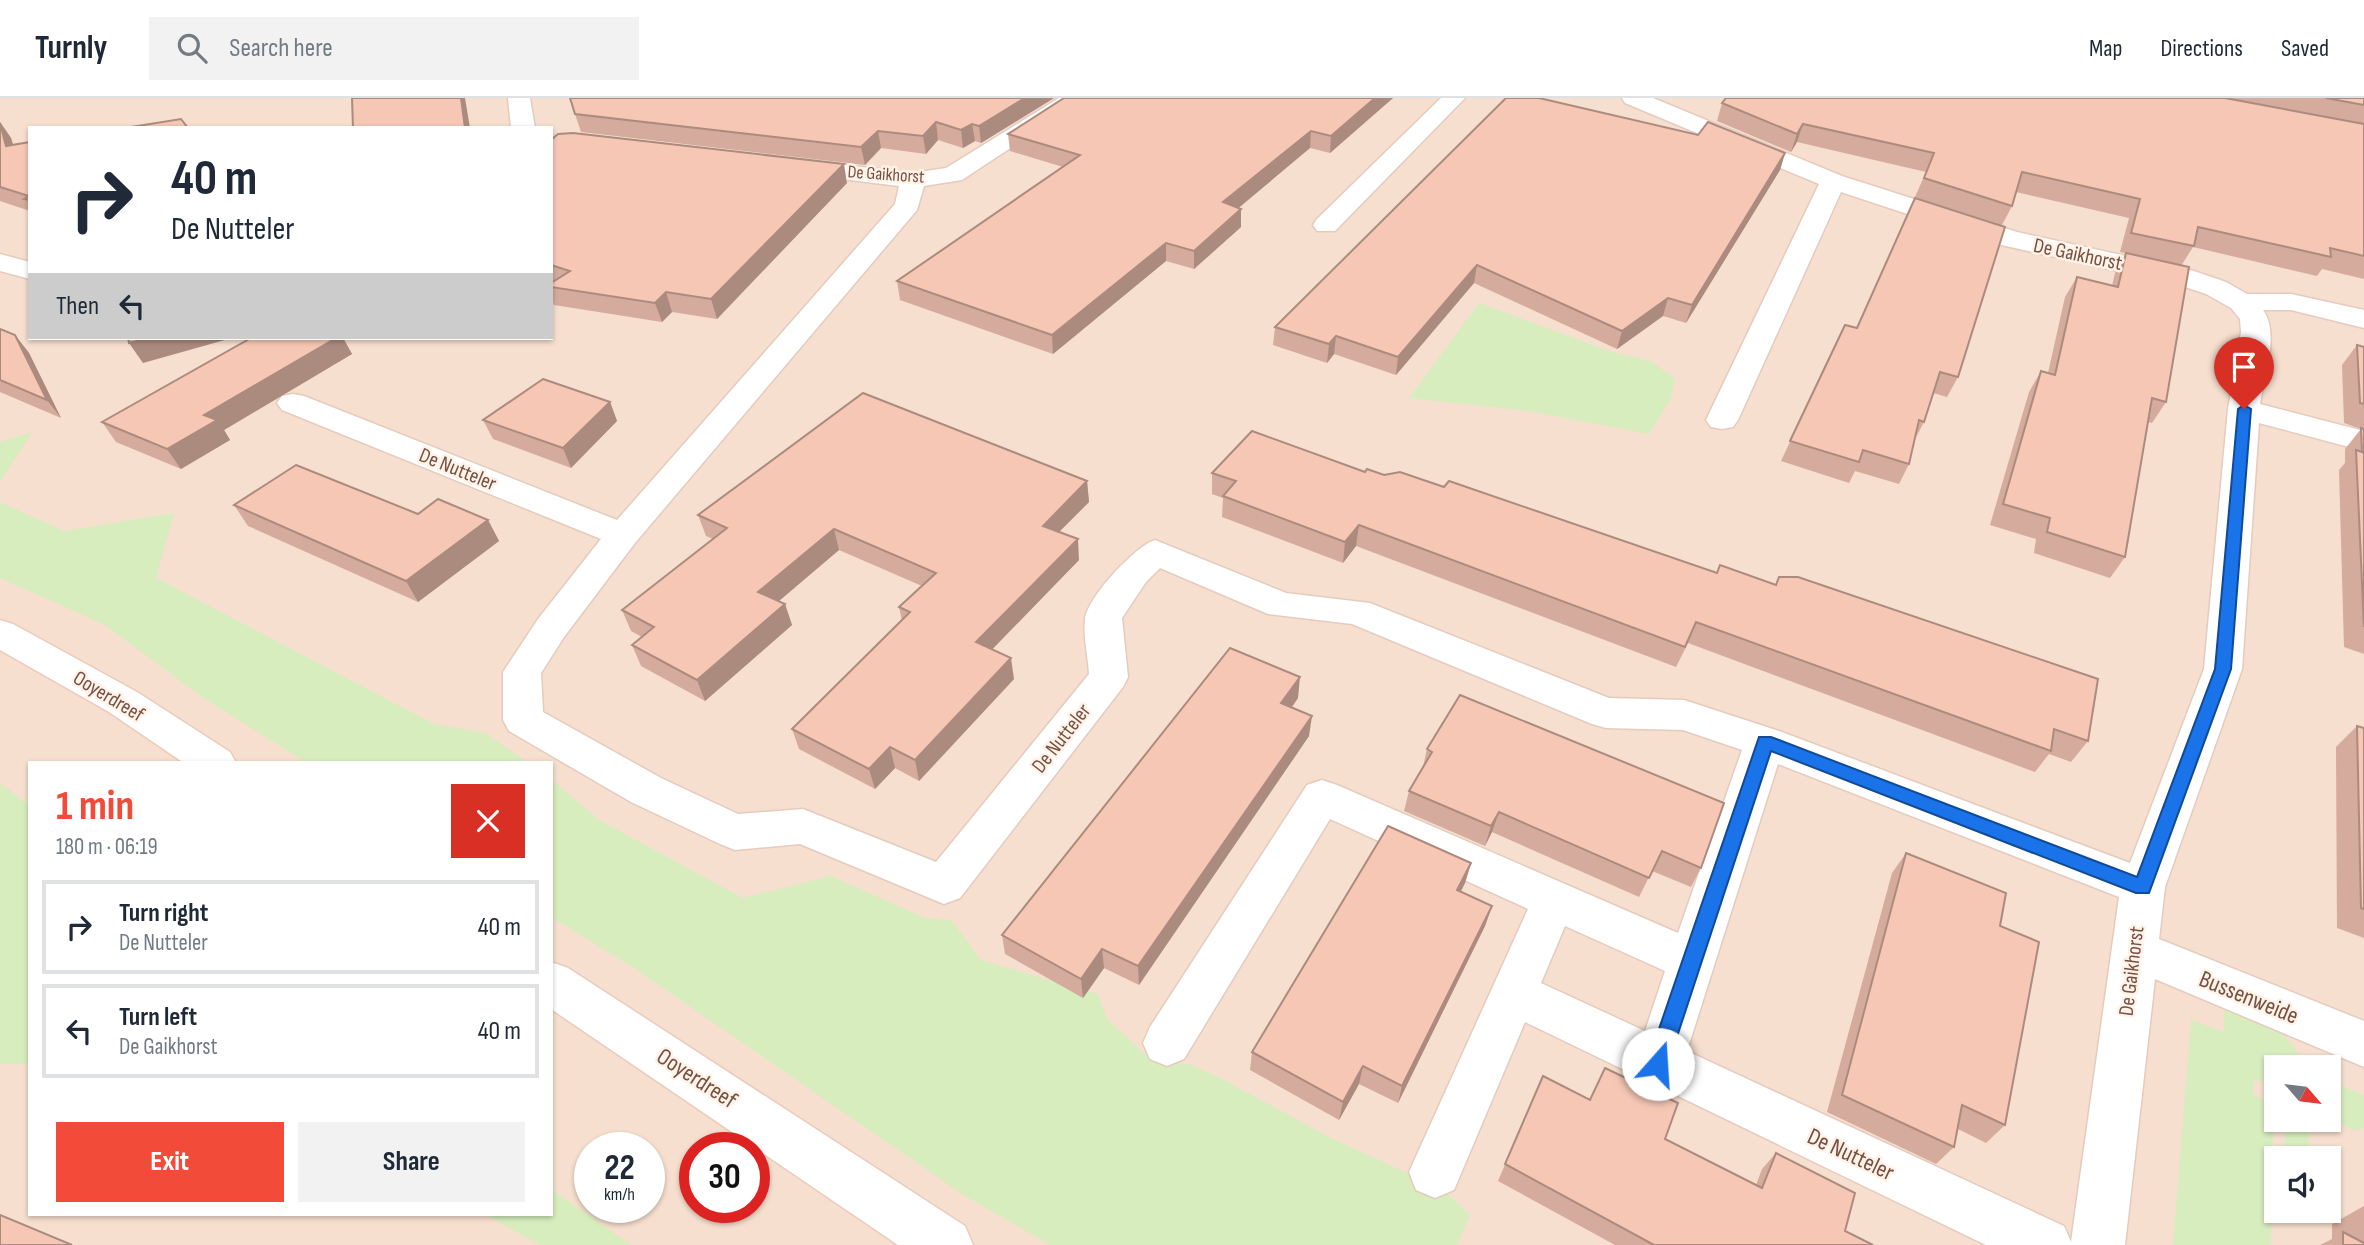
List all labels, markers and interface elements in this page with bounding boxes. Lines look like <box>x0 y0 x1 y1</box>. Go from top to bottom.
search box <box>149 17 639 80</box>
text: Turnly <box>35 28 107 68</box>
icon: search <box>173 29 211 67</box>
text: Search here <box>229 33 333 64</box>
text: Map <box>2089 34 2122 63</box>
text: Directions <box>2160 34 2243 63</box>
text: Saved <box>2281 34 2329 63</box>
text: 40 m <box>171 150 257 209</box>
icon: right <box>56 154 147 245</box>
street label: De Gaikhorst <box>847 161 926 188</box>
text: De Nutteler <box>171 210 295 249</box>
street label: De Gaikhorst <box>2031 233 2124 276</box>
icon: left <box>113 287 151 325</box>
text: Then <box>56 291 99 322</box>
pin <box>2214 337 2274 409</box>
icon: arrive <box>2225 348 2263 386</box>
street label: De Nutteler <box>416 443 500 496</box>
street label: Ooyerdreef <box>69 666 150 728</box>
street label: De Nutteler <box>1027 699 1096 778</box>
text: 1 min <box>56 781 134 832</box>
button: close <box>451 784 525 858</box>
text: 180 m · 06:19 <box>56 833 158 861</box>
text: Turn right <box>119 898 208 929</box>
icon: right <box>60 908 98 946</box>
text: 40 m <box>478 912 521 943</box>
street label: De Gaikhorst <box>2114 925 2149 1017</box>
text: De Nutteler <box>119 929 208 957</box>
street label: Bussenweide <box>2195 964 2303 1031</box>
text: Turn left <box>119 1002 197 1033</box>
icon: left <box>60 1012 98 1050</box>
text: 40 m <box>478 1016 521 1047</box>
position arrow <box>1621 1027 1695 1101</box>
text: De Gaikhorst <box>119 1033 217 1061</box>
street label: Ooyerdreef <box>651 1042 743 1116</box>
north arrow <box>2264 1055 2342 1132</box>
map controls <box>2264 1055 2341 1223</box>
button: Exit <box>56 1122 284 1202</box>
button: Share <box>298 1122 525 1202</box>
street label: De Nutteler <box>1803 1122 1899 1187</box>
speed limit sign: 30 <box>679 1132 770 1223</box>
button: sound <box>2264 1146 2341 1223</box>
text: 22 <box>604 1147 635 1190</box>
text: km/h <box>604 1184 635 1205</box>

